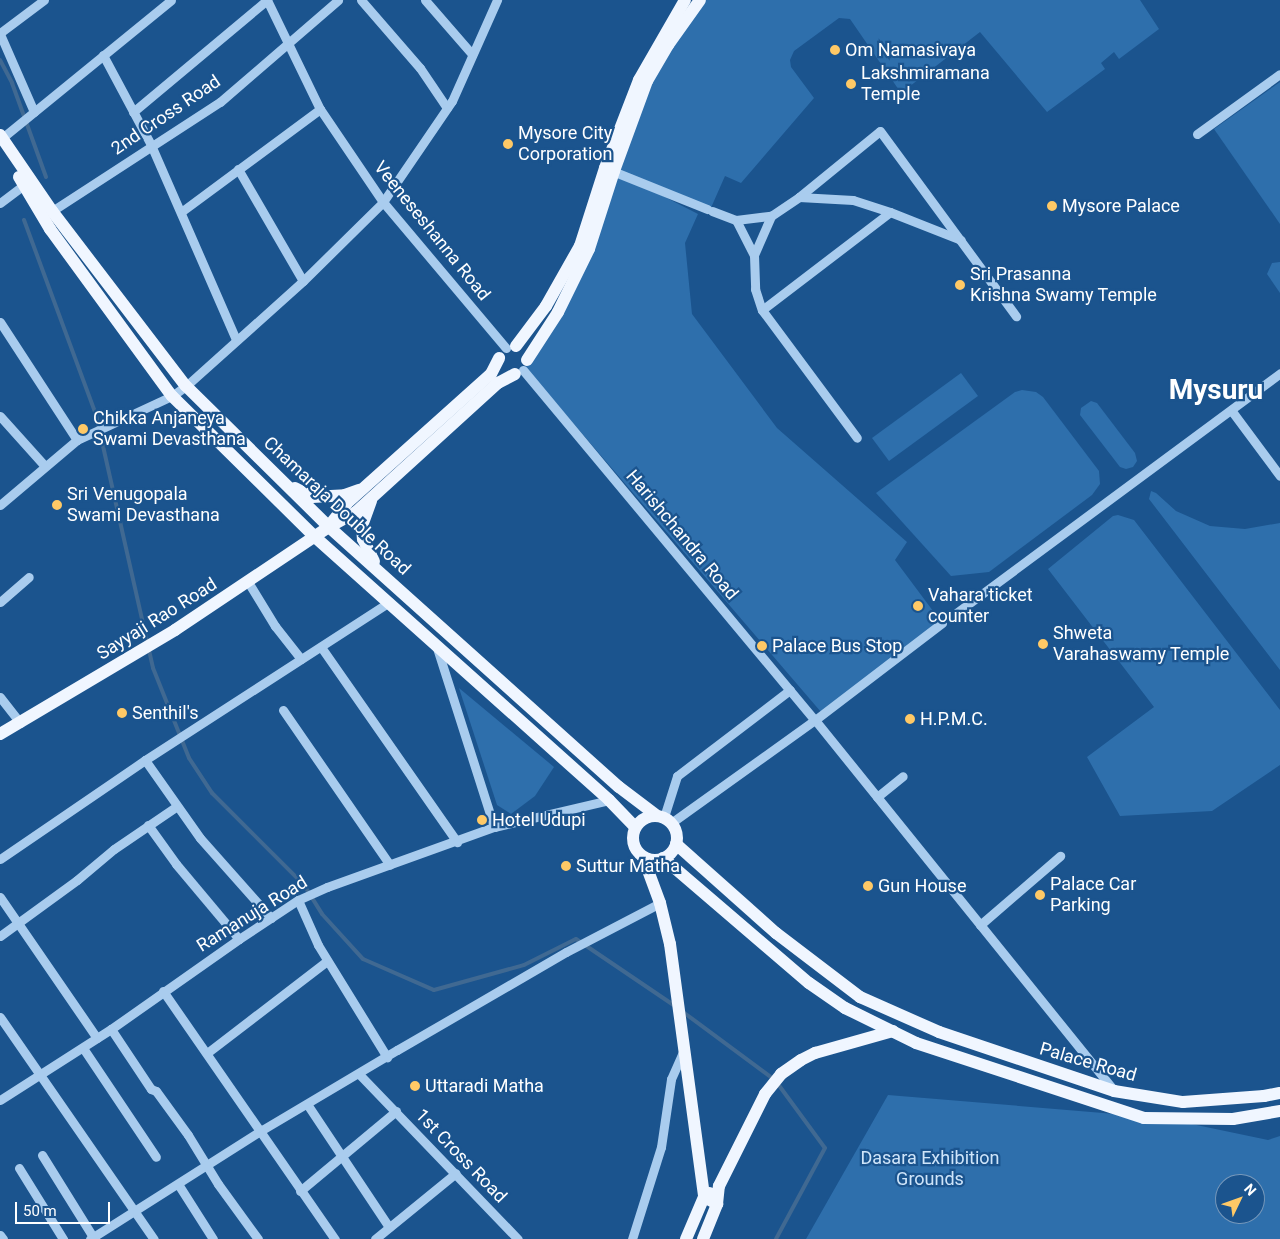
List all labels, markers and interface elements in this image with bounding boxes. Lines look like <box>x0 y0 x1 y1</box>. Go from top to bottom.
place label: Om Namasivaya <box>845 39 976 61</box>
marker: Om Namasivaya <box>829 44 841 56</box>
place label: Lakshmiramana Temple <box>861 63 990 106</box>
street label: 2nd Cross Road <box>107 71 225 159</box>
marker: Lakshmiramana Temple <box>845 78 857 90</box>
place label: Mysore City Corporation <box>518 123 612 166</box>
marker: Mysore City Corporation <box>502 138 514 150</box>
street label: Veeneseshanna Road <box>369 157 495 305</box>
place label: Mysore Palace <box>1062 195 1180 217</box>
marker: Mysore Palace <box>1046 200 1058 212</box>
place label: Sri Prasanna Krishna Swamy Temple <box>970 264 1157 306</box>
marker: Sri Prasanna Krishna Swamy Temple <box>954 279 966 291</box>
district label: Mysuru <box>1169 373 1263 407</box>
place label: Chikka Anjaneya Swami Devasthana <box>93 408 246 450</box>
marker: Chikka Anjaneya Swami Devasthana <box>77 423 89 435</box>
street label: Chamaraja Double Road <box>259 432 415 580</box>
street label: Harishchandra Road <box>621 466 743 604</box>
place label: Sri Venugopala Swami Devasthana <box>67 484 220 526</box>
marker: Sri Venugopala Swami Devasthana <box>51 499 63 511</box>
street label: Sayyaji Rao Road <box>93 574 221 664</box>
place label: Vahara ticket counter <box>928 585 1033 628</box>
marker: Vahara ticket counter <box>912 600 924 612</box>
place label: Shweta Varahaswamy Temple <box>1053 623 1230 666</box>
place label: Palace Bus Stop <box>772 635 902 657</box>
marker: Shweta Varahaswamy Temple <box>1037 638 1049 650</box>
marker: Palace Bus Stop <box>756 640 768 652</box>
place label: Senthil's <box>132 702 198 724</box>
marker: Senthil's <box>116 707 128 719</box>
place label: H.P.M.C. <box>920 708 988 730</box>
marker: H.P.M.C. <box>904 713 916 725</box>
place label: Hotel Udupi <box>492 809 586 831</box>
marker: Hotel Udupi <box>476 814 488 826</box>
place label: Suttur Matha <box>576 855 680 877</box>
marker: Suttur Matha <box>560 860 572 872</box>
street label: Ramanuja Road <box>193 871 311 957</box>
place label: Palace Car Parking <box>1050 874 1136 916</box>
place label: Gun House <box>878 875 966 897</box>
marker: Gun House <box>862 880 874 892</box>
marker: Palace Car Parking <box>1034 889 1046 901</box>
street label: Palace Road <box>1037 1038 1139 1086</box>
place label: Uttaradi Matha <box>425 1075 544 1097</box>
marker: Uttaradi Matha <box>409 1080 421 1092</box>
street label: 1st Cross Road <box>411 1105 511 1207</box>
park label: Dasara Exhibition Grounds <box>860 1148 1000 1190</box>
north arrow <box>1215 1174 1265 1224</box>
text: N <box>1241 1181 1260 1199</box>
scale bar <box>18 1192 112 1224</box>
text: 50 m <box>23 1202 57 1220</box>

